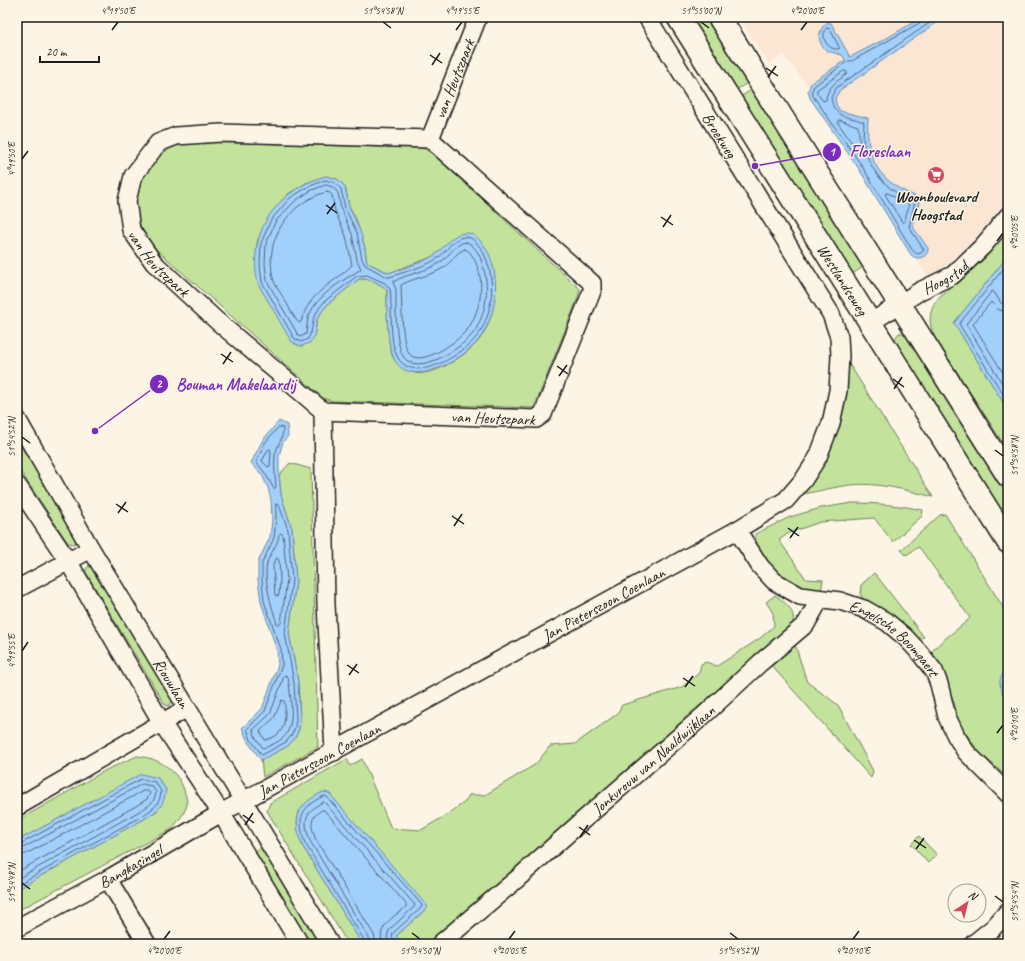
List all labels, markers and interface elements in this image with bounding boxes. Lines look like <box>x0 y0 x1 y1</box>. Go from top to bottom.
text: 4°19'50"E <box>101 4 137 17</box>
text: 51°54'58"N <box>363 4 405 17</box>
text: 4°19'55"E <box>445 4 481 17</box>
text: 51°55'00"N <box>681 4 723 17</box>
text: 4°20'00"E <box>790 4 826 17</box>
street label: van Heutszpark <box>430 35 480 122</box>
scale bar <box>40 38 99 64</box>
text: 20 m <box>46 44 68 60</box>
street label: Broekweg <box>697 109 742 163</box>
callout: Floreslaan <box>822 137 919 166</box>
text: 4°19'50"E <box>5 140 18 176</box>
text: Floreslaan <box>850 141 912 162</box>
text: 1 <box>829 144 836 160</box>
supermarket icon: Woonboulevard Hoogstad <box>926 165 946 185</box>
place label: Woonboulevard Hoogstad <box>895 187 979 225</box>
text: 4°20'05"E <box>1008 214 1021 250</box>
street label: van Heutszpark <box>123 226 194 302</box>
street label: Westlandseweg <box>812 241 873 320</box>
street label: Hoogstad <box>920 255 975 299</box>
callout: Bouman Makelaardij <box>149 369 304 398</box>
text: Bouman Makelaardij <box>176 374 298 395</box>
text: 2 <box>156 376 163 392</box>
street label: van Heutszpark <box>451 407 536 430</box>
text: 51°54'52"N <box>5 415 18 457</box>
text: 51°54'58"N <box>1008 434 1021 476</box>
street label: Jan Pieterszoon Coenlaan <box>538 562 669 646</box>
street label: Engelsche Boomgaert <box>847 596 945 681</box>
text: 4°19'55"E <box>5 632 18 668</box>
street label: Riouwlaan <box>148 655 194 713</box>
street label: Jonkvrouw van Naaldwijklaan <box>587 701 720 820</box>
text: 4°20'10"E <box>1008 706 1021 742</box>
street label: Jan Pieterszoon Coenlaan <box>254 718 385 802</box>
street label: Bangkasingel <box>96 839 169 893</box>
text: 51°54'48"N <box>5 861 18 903</box>
text: 51°54'54"N <box>1008 880 1021 922</box>
north arrow <box>947 883 987 923</box>
text: N <box>966 887 981 904</box>
text: 4°20'00"E <box>147 944 183 957</box>
text: 51°54'50"N <box>400 944 442 957</box>
text: 4°20'05"E <box>492 944 528 957</box>
text: 51°54'52"N <box>718 944 760 957</box>
text: 4°20'10"E <box>836 944 872 957</box>

